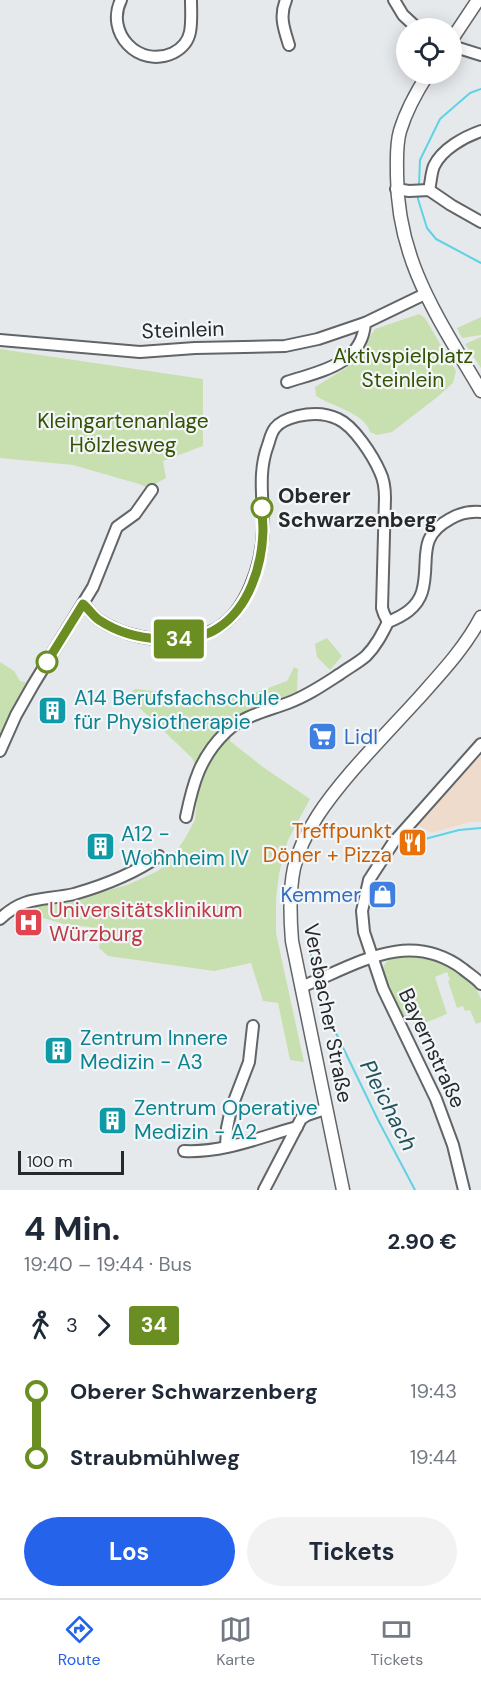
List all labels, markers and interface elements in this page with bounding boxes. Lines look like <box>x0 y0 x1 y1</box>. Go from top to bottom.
map controls <box>396 18 462 84</box>
button: locate <box>396 18 462 84</box>
street label: Steinlein <box>141 315 225 345</box>
park label: Aktivspielplatz Steinlein <box>333 342 473 394</box>
park label: Kleingartenanlage Hölzlesweg <box>37 407 209 459</box>
place label: Oberer Schwarzenberg <box>278 482 437 534</box>
marker: Oberer Schwarzenberg <box>251 497 273 519</box>
line badge: 34 <box>152 620 206 658</box>
text: 34 <box>166 625 192 653</box>
unlabelled marker <box>36 651 58 673</box>
place label: A14 Berufsfachschule für Physiotherapie <box>74 684 279 736</box>
building icon: A14 Berufsfachschule für Physiotherapie <box>37 694 69 726</box>
supermarket icon: Lidl <box>307 721 339 753</box>
place label: Lidl <box>344 723 378 751</box>
place label: Treffpunkt Döner + Pizza <box>263 817 392 869</box>
place label: A12 - Wohnheim IV <box>121 820 249 872</box>
restaurant icon: Treffpunkt Döner + Pizza <box>397 827 429 859</box>
building icon: A12 - Wohnheim IV <box>84 830 116 862</box>
shop icon: Kemmer <box>366 879 398 911</box>
place label: Kemmer <box>280 881 361 909</box>
place label: Universitätsklinikum Würzburg <box>49 896 243 948</box>
hospital icon: Universitätsklinikum Würzburg <box>12 906 44 938</box>
street label: Versbacher Straße <box>297 921 359 1105</box>
street label: Bayernstraße <box>392 984 472 1113</box>
place label: Zentrum Innere Medizin - A3 <box>80 1024 228 1076</box>
building icon: Zentrum Innere Medizin - A3 <box>43 1034 75 1066</box>
water label: Pleichach <box>353 1055 424 1156</box>
place label: Zentrum Operative Medizin - A2 <box>134 1094 318 1146</box>
building icon: Zentrum Operative Medizin - A2 <box>97 1104 129 1136</box>
scale bar <box>18 1148 124 1176</box>
text: 100 m <box>27 1151 72 1172</box>
text: 4 Min. <box>24 1207 120 1250</box>
text: 2.90 € <box>387 1227 457 1256</box>
text: 19:40 – 19:44 · Bus <box>24 1251 192 1277</box>
icon: walk <box>24 1309 57 1342</box>
icon: forward <box>87 1309 120 1342</box>
text: 34 <box>141 1311 167 1339</box>
text: 3 <box>66 1312 78 1338</box>
text: Oberer Schwarzenberg <box>70 1377 318 1406</box>
text: 19:43 <box>410 1378 457 1404</box>
text: Straubmühlweg <box>70 1443 240 1472</box>
text: 19:44 <box>410 1444 457 1470</box>
button: Los <box>24 1517 235 1586</box>
button: Tickets <box>247 1517 457 1586</box>
tab: Route <box>58 1613 101 1670</box>
tab: Karte <box>216 1613 255 1670</box>
tab: Tickets <box>371 1613 423 1670</box>

